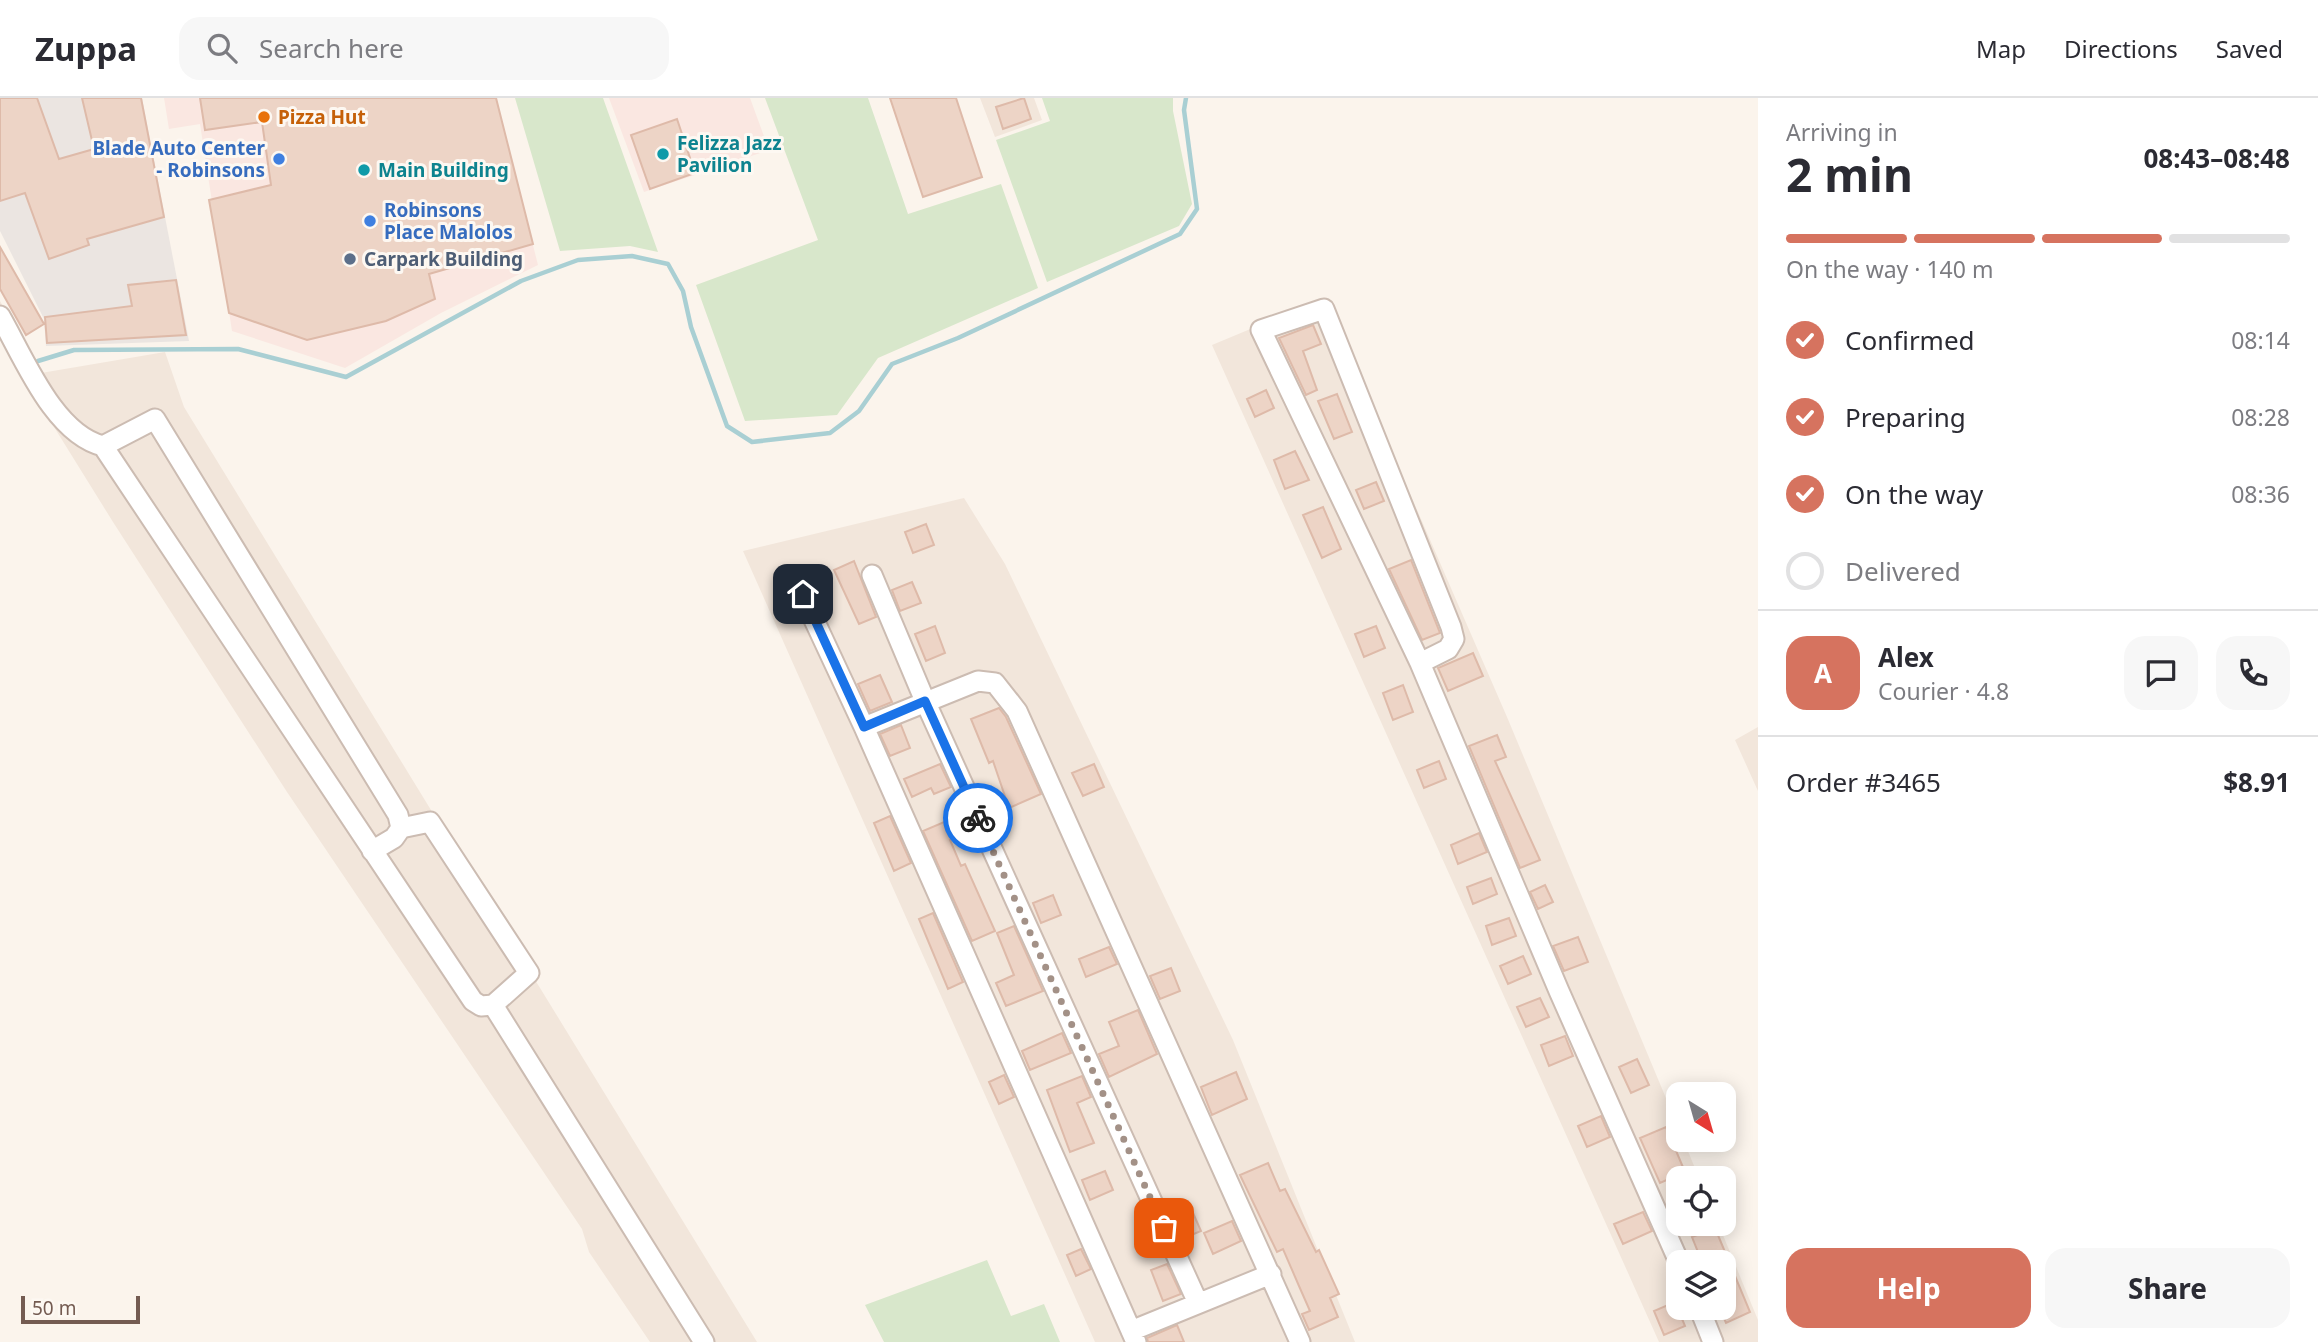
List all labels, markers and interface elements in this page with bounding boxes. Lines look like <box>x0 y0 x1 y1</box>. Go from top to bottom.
search box <box>179 17 669 80</box>
text: Zuppa <box>35 26 137 71</box>
icon: search <box>203 29 241 67</box>
text: Search here <box>259 30 404 66</box>
text: Map <box>1976 32 2026 65</box>
text: Directions <box>2064 32 2178 65</box>
text: Saved <box>2216 32 2283 65</box>
place label: Pizza Hut <box>278 104 366 130</box>
marker: Pizza Hut <box>256 109 272 125</box>
text: Arriving in <box>1786 116 1898 148</box>
place label: Felizza Jazz Pavilion <box>677 130 782 178</box>
place label: Blade Auto Center - Robinsons <box>92 135 265 183</box>
text: 08:43–08:48 <box>2143 140 2290 176</box>
text: 2 min <box>1786 143 1913 205</box>
marker: Felizza Jazz Pavilion <box>655 146 671 162</box>
marker: Blade Auto Center - Robinsons <box>271 151 287 167</box>
place label: Main Building <box>378 157 509 183</box>
marker: Main Building <box>356 162 372 178</box>
place label: Robinsons Place Malolos <box>384 197 513 245</box>
marker: Robinsons Place Malolos <box>362 213 378 229</box>
place label: Carpark Building <box>364 246 523 272</box>
marker: Carpark Building <box>342 251 358 267</box>
text: On the way · 140 m <box>1786 253 1993 285</box>
icon: check <box>1786 321 1824 359</box>
text: Confirmed <box>1845 322 1975 358</box>
text: 08:14 <box>2231 324 2290 356</box>
icon: check <box>1786 398 1824 436</box>
text: Preparing <box>1845 399 1966 435</box>
text: 08:28 <box>2231 401 2290 433</box>
icon: check <box>1786 475 1824 513</box>
text: On the way <box>1845 476 1983 512</box>
text: 08:36 <box>2231 478 2290 510</box>
text: Delivered <box>1845 553 1961 589</box>
pin <box>773 564 833 624</box>
icon: home <box>784 575 822 613</box>
button: chat <box>2124 636 2198 710</box>
button: phone <box>2216 636 2290 710</box>
text: Alex <box>1878 639 1934 675</box>
text: A <box>1814 655 1832 691</box>
text: Courier · 4.8 <box>1878 675 2009 707</box>
text: Order #3465 <box>1786 764 1941 800</box>
text: $8.91 <box>2223 764 2290 800</box>
courier <box>943 783 1013 853</box>
icon: bike <box>959 799 997 837</box>
north arrow <box>1666 1082 1736 1152</box>
map controls <box>1666 1082 1736 1320</box>
button: locate <box>1666 1166 1736 1236</box>
pin <box>1134 1198 1194 1258</box>
icon: bag <box>1145 1209 1183 1247</box>
button: Help <box>1786 1248 2031 1328</box>
button: Share <box>2045 1248 2290 1328</box>
button: layers <box>1666 1250 1736 1320</box>
scale bar <box>21 1293 140 1325</box>
text: 50 m <box>32 1295 76 1321</box>

